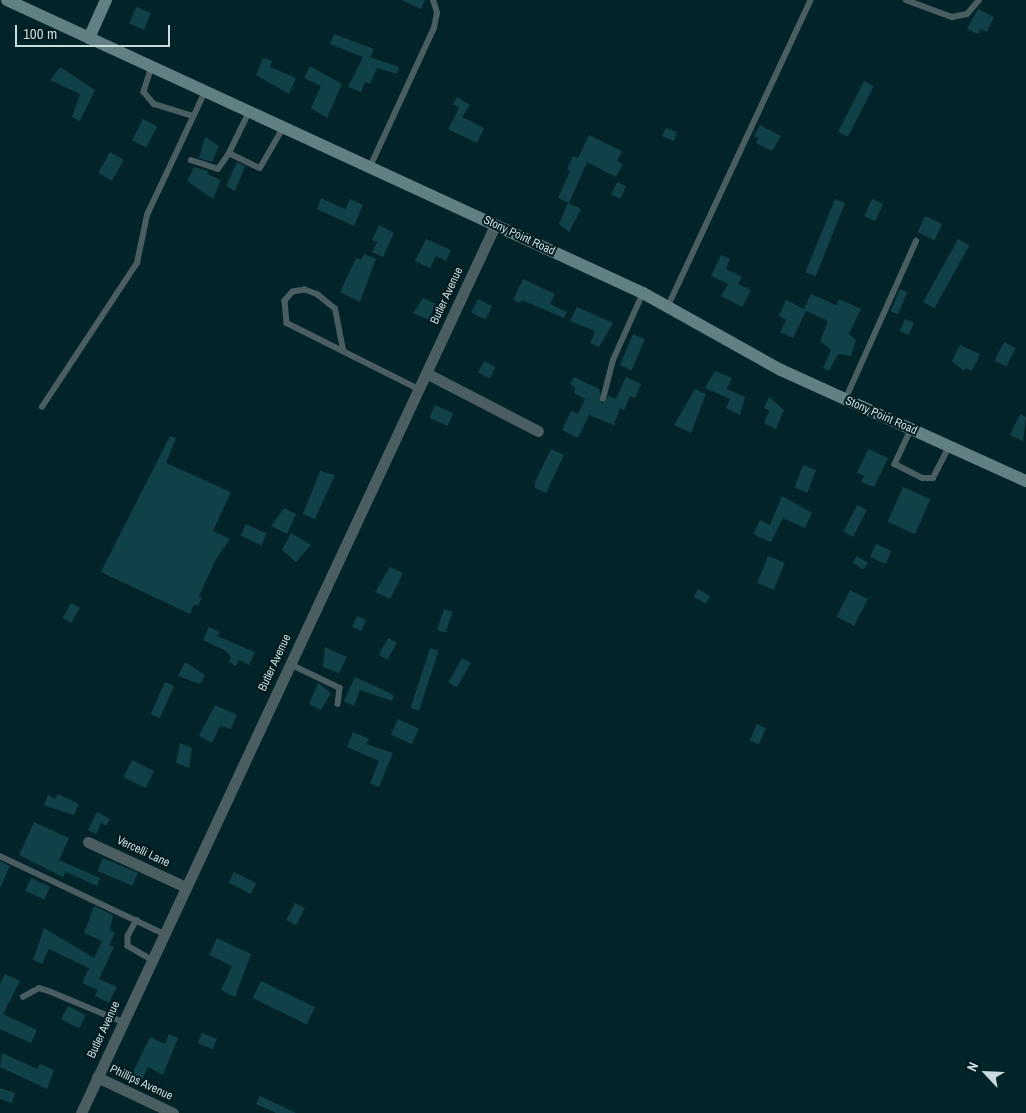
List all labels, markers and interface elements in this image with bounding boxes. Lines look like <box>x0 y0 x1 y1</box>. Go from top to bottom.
scale bar <box>18 15 172 47</box>
text: 100 m <box>23 23 57 44</box>
street label: Stony Point Road <box>481 213 557 259</box>
street label: Butler Avenue <box>427 265 467 327</box>
street label: Stony Point Road <box>843 394 919 438</box>
street label: Butler Avenue <box>255 632 295 694</box>
street label: Vercelli Lane <box>114 833 172 871</box>
street label: Butler Avenue <box>84 999 124 1061</box>
north arrow <box>961 1048 1011 1098</box>
text: N <box>962 1059 982 1074</box>
street label: Phillips Avenue <box>107 1062 175 1104</box>

